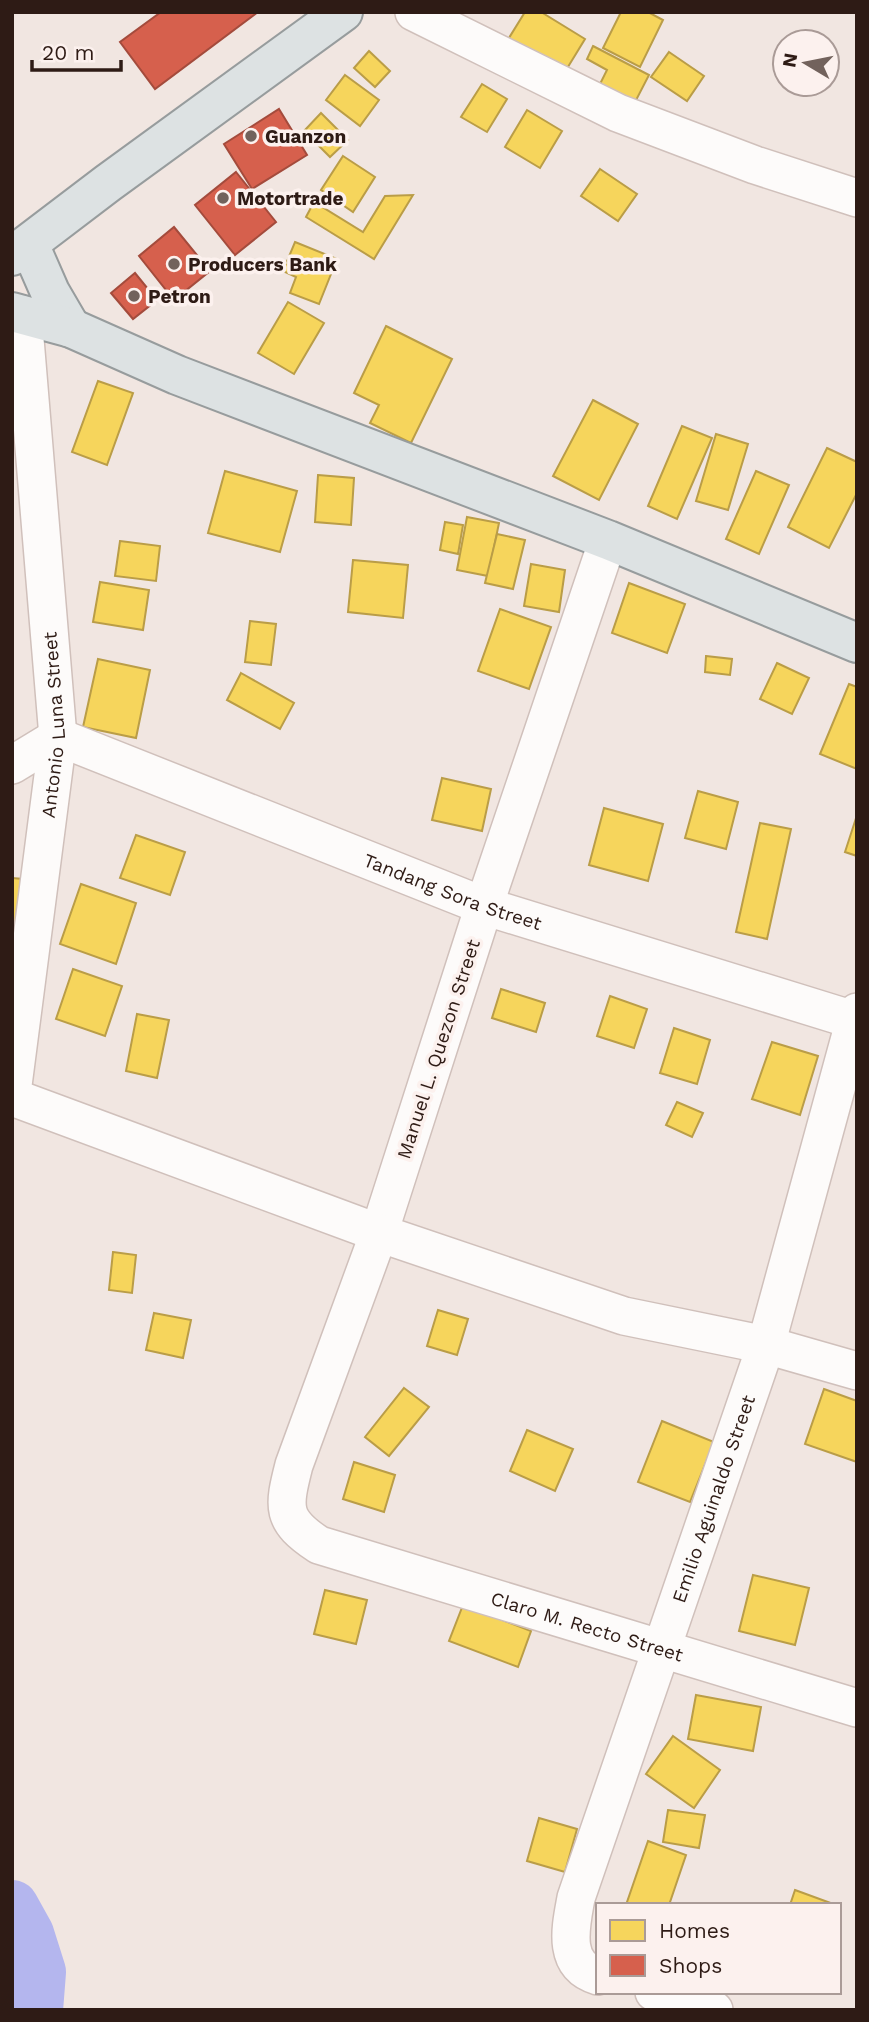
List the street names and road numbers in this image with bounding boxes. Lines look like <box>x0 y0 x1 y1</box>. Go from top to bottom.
street label: Antonio Luna Street <box>37 631 70 819</box>
street label: Tandang Sora Street <box>360 848 544 935</box>
street label: Manuel L. Quezon Street <box>392 936 485 1162</box>
street label: Emilio Aguinaldo Street <box>667 1392 760 1606</box>
street label: Claro M. Recto Street <box>488 1587 686 1667</box>

